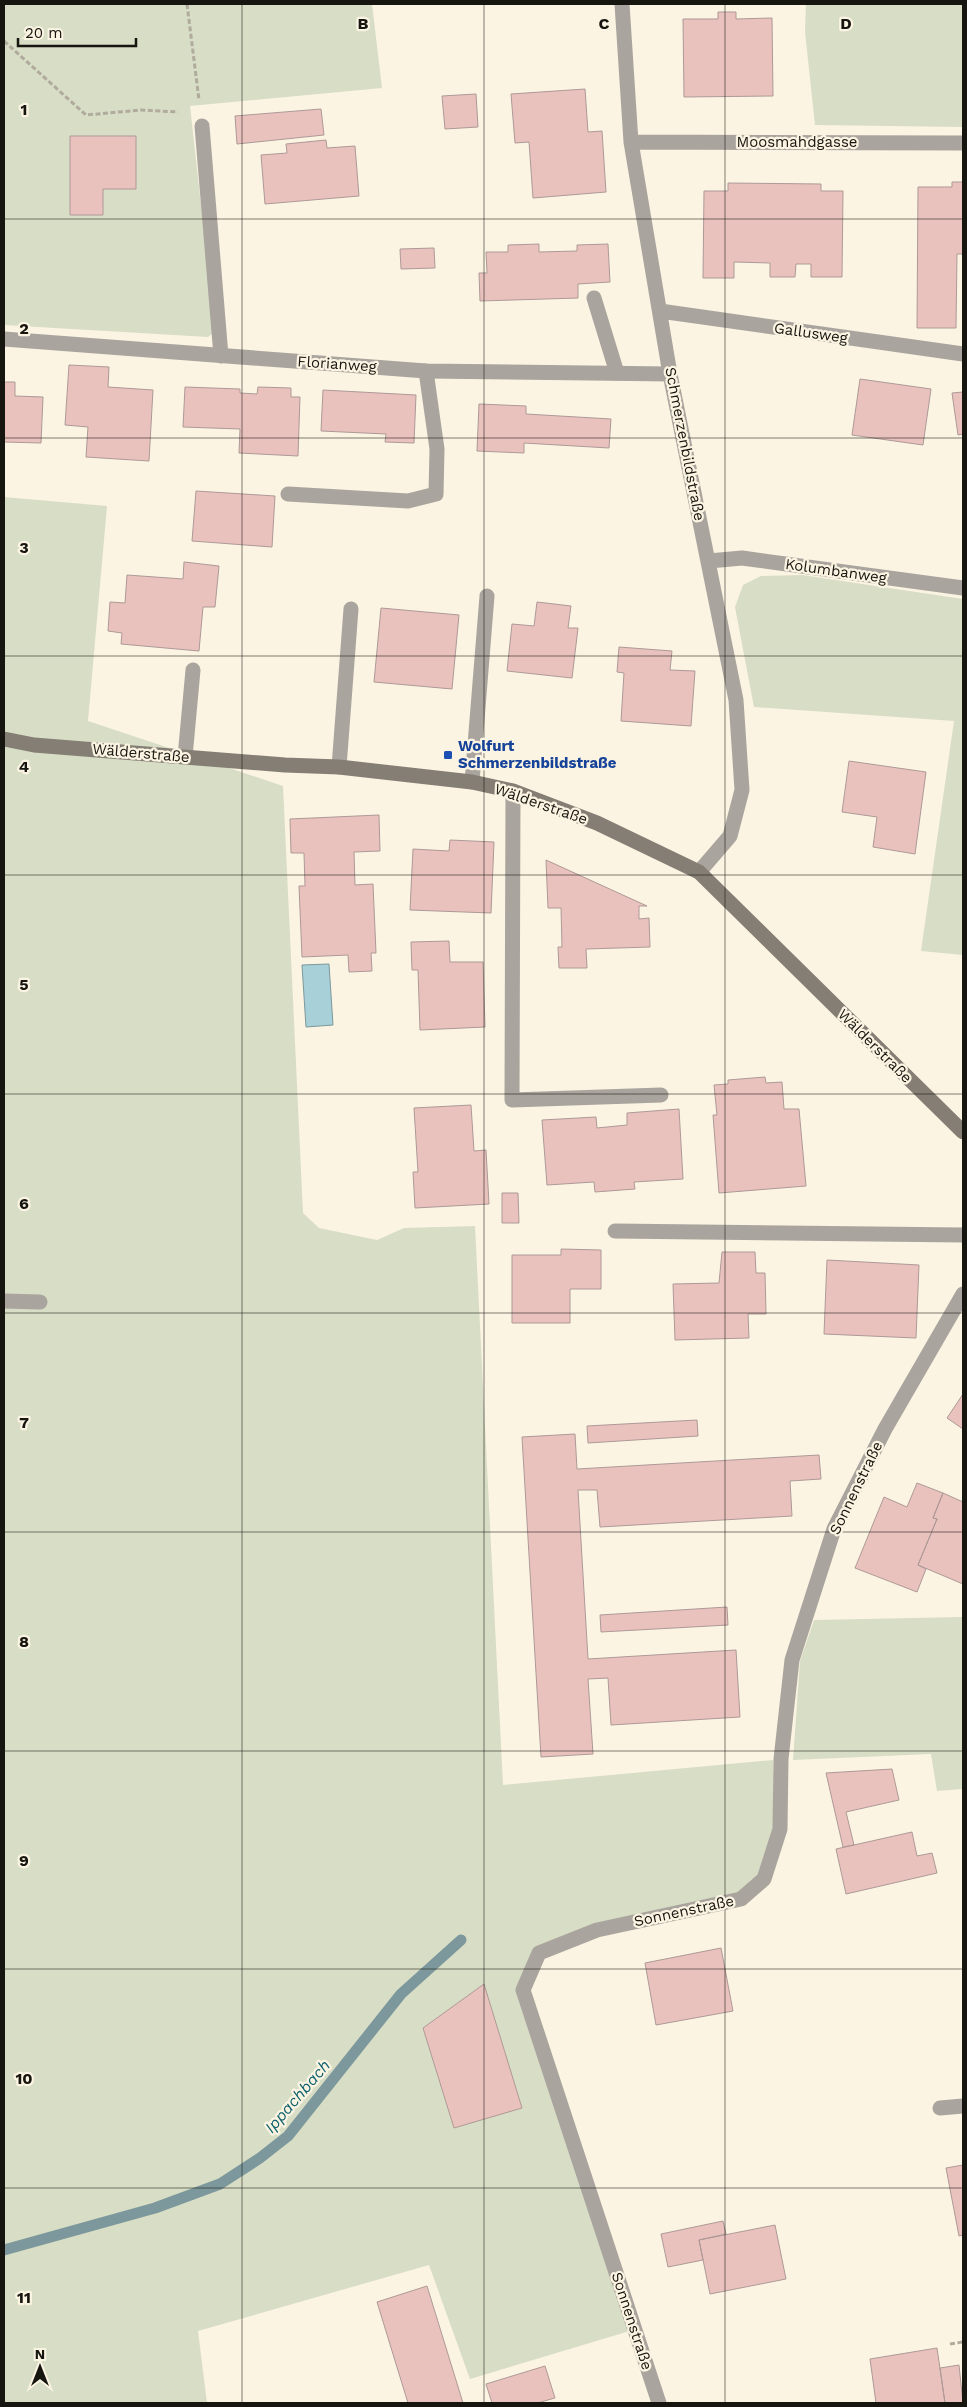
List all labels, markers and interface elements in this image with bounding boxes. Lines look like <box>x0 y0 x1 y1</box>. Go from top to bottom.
text: B <box>358 14 369 33</box>
text: C <box>599 14 610 33</box>
text: D <box>840 14 852 33</box>
scale bar <box>18 15 135 47</box>
text: 20 m <box>25 24 63 42</box>
text: 1 <box>21 100 27 119</box>
street label: Moosmahdgasse <box>736 133 858 151</box>
text: 2 <box>19 319 29 338</box>
street label: Gallusweg <box>773 319 849 347</box>
street label: Florianweg <box>297 352 377 376</box>
street label: Schmerzenbildstraße <box>661 366 709 522</box>
text: 3 <box>19 538 29 557</box>
street label: Kolumbanweg <box>784 555 888 587</box>
place label: Wolfurt Schmerzenbildstraße <box>458 737 617 772</box>
street label: Wälderstraße <box>92 740 190 766</box>
marker: Wolfurt Schmerzenbildstraße <box>442 749 454 761</box>
text: 4 <box>19 757 29 776</box>
street label: Wälderstraße <box>492 780 590 828</box>
text: 5 <box>19 975 29 994</box>
street label: Wälderstraße <box>834 1005 916 1087</box>
text: 6 <box>19 1194 29 1213</box>
text: 7 <box>19 1413 29 1432</box>
street label: Sonnenstraße <box>826 1438 886 1538</box>
text: 8 <box>19 1632 29 1651</box>
text: 9 <box>19 1851 29 1870</box>
street label: Sonnenstraße <box>632 1892 736 1930</box>
water label: Ippachbach <box>261 2056 334 2137</box>
text: 10 <box>15 2069 33 2088</box>
street label: Sonnenstraße <box>608 2270 656 2372</box>
text: 11 <box>17 2288 31 2307</box>
north arrow <box>15 2342 65 2392</box>
text: N <box>35 2346 45 2362</box>

